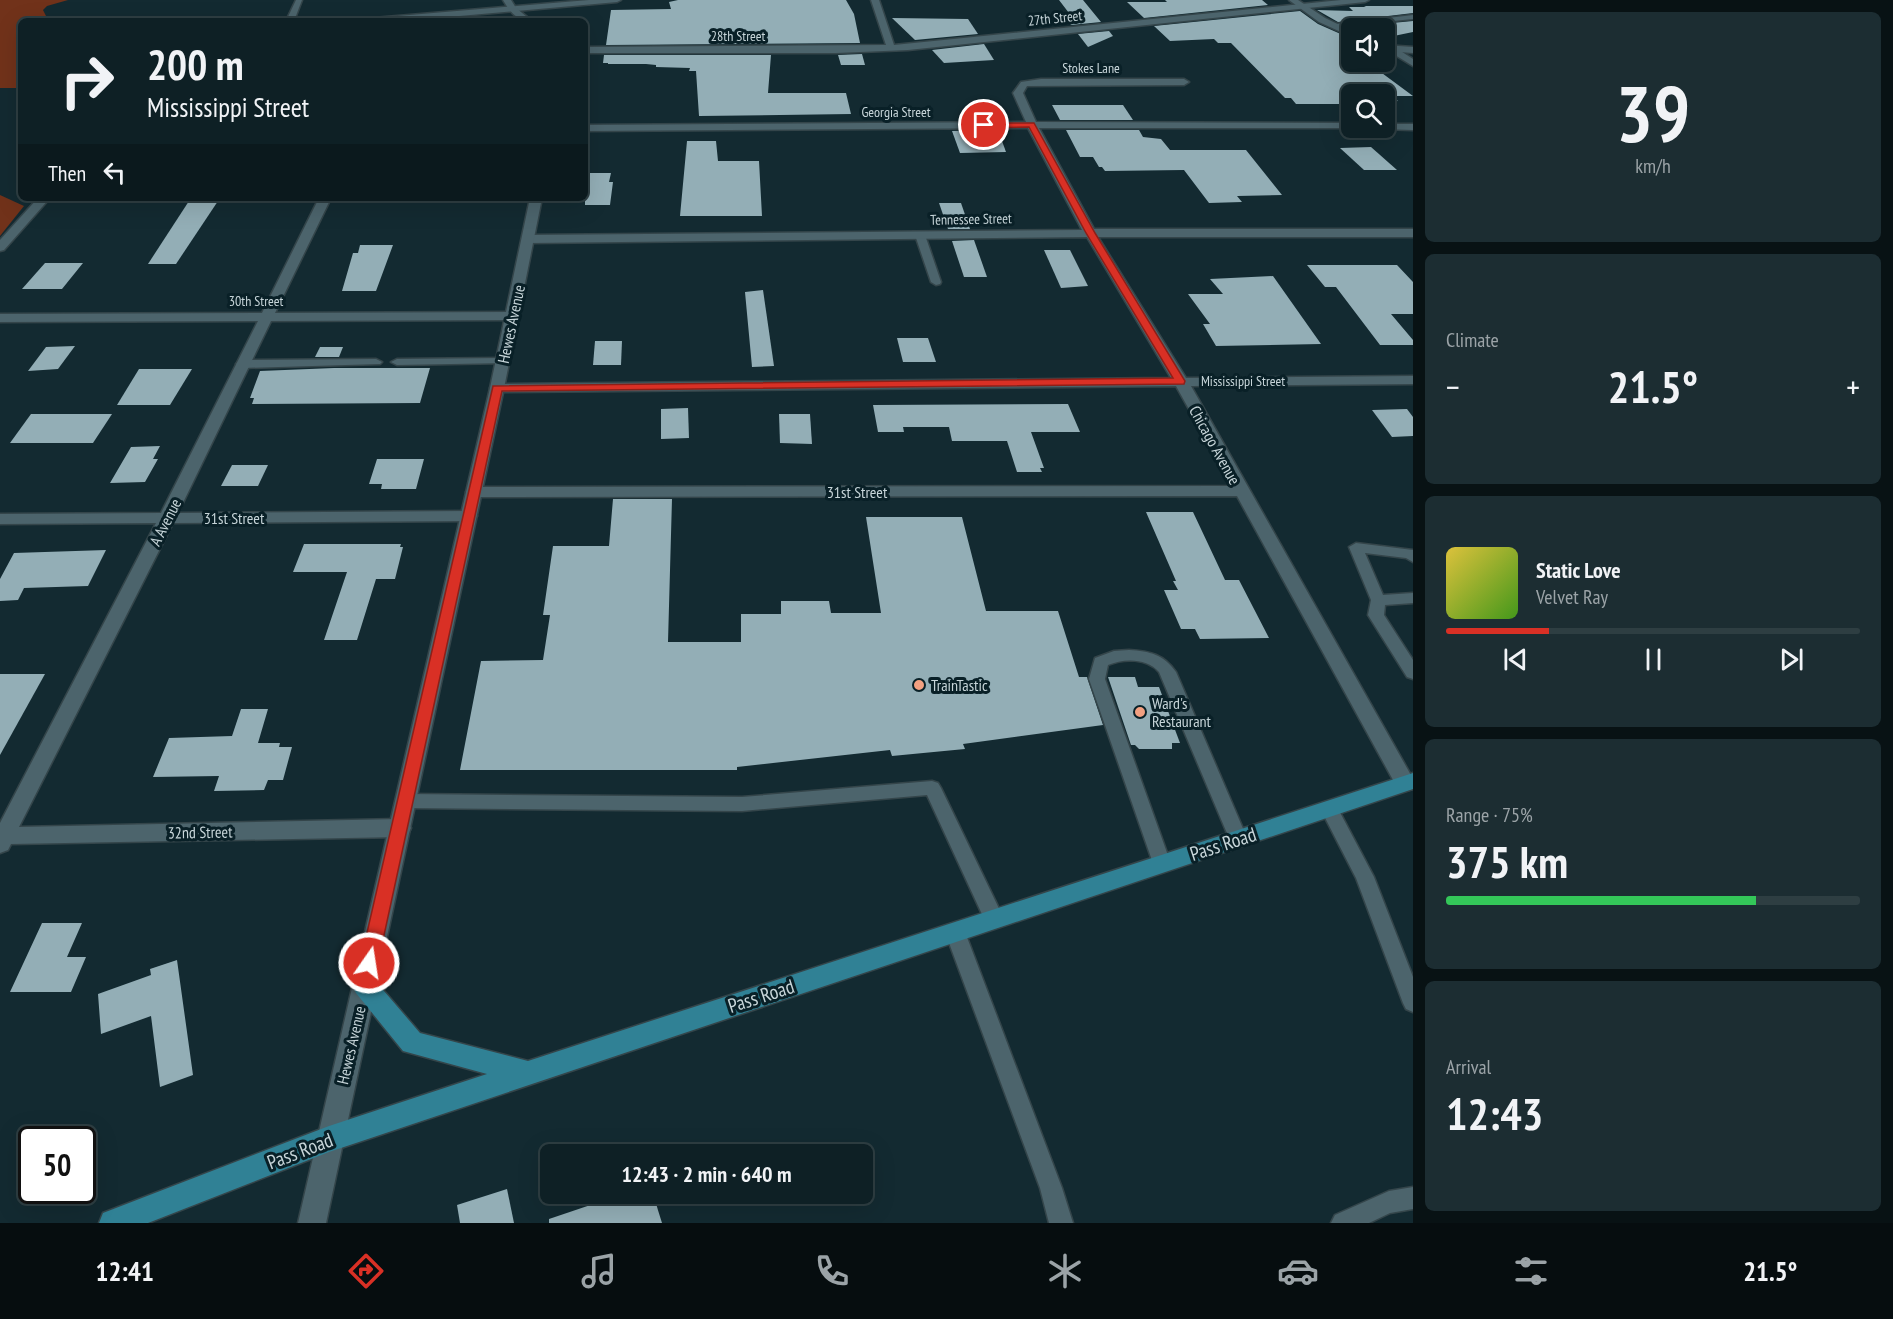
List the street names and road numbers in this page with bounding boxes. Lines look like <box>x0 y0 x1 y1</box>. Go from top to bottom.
street label: 27th Street <box>1027 6 1083 30</box>
street label: 28th Street <box>711 27 765 45</box>
street label: Stokes Lane <box>1062 59 1120 77</box>
street label: Georgia Street <box>861 103 931 121</box>
street label: Tennessee Street <box>930 209 1012 229</box>
street label: Hewes Avenue <box>493 283 529 365</box>
street label: 30th Street <box>229 292 283 310</box>
street label: Mississippi Street <box>1201 372 1285 390</box>
street label: Chicago Avenue <box>1185 402 1245 488</box>
street label: 31st Street <box>827 482 888 502</box>
street label: A Avenue <box>145 495 185 549</box>
street label: 31st Street <box>204 508 265 528</box>
street label: 32nd Street <box>167 821 233 843</box>
street label: Pass Road <box>1186 821 1260 867</box>
street label: Pass Road <box>724 973 798 1019</box>
street label: Hewes Avenue <box>332 1004 370 1086</box>
street label: Pass Road <box>263 1127 337 1175</box>

